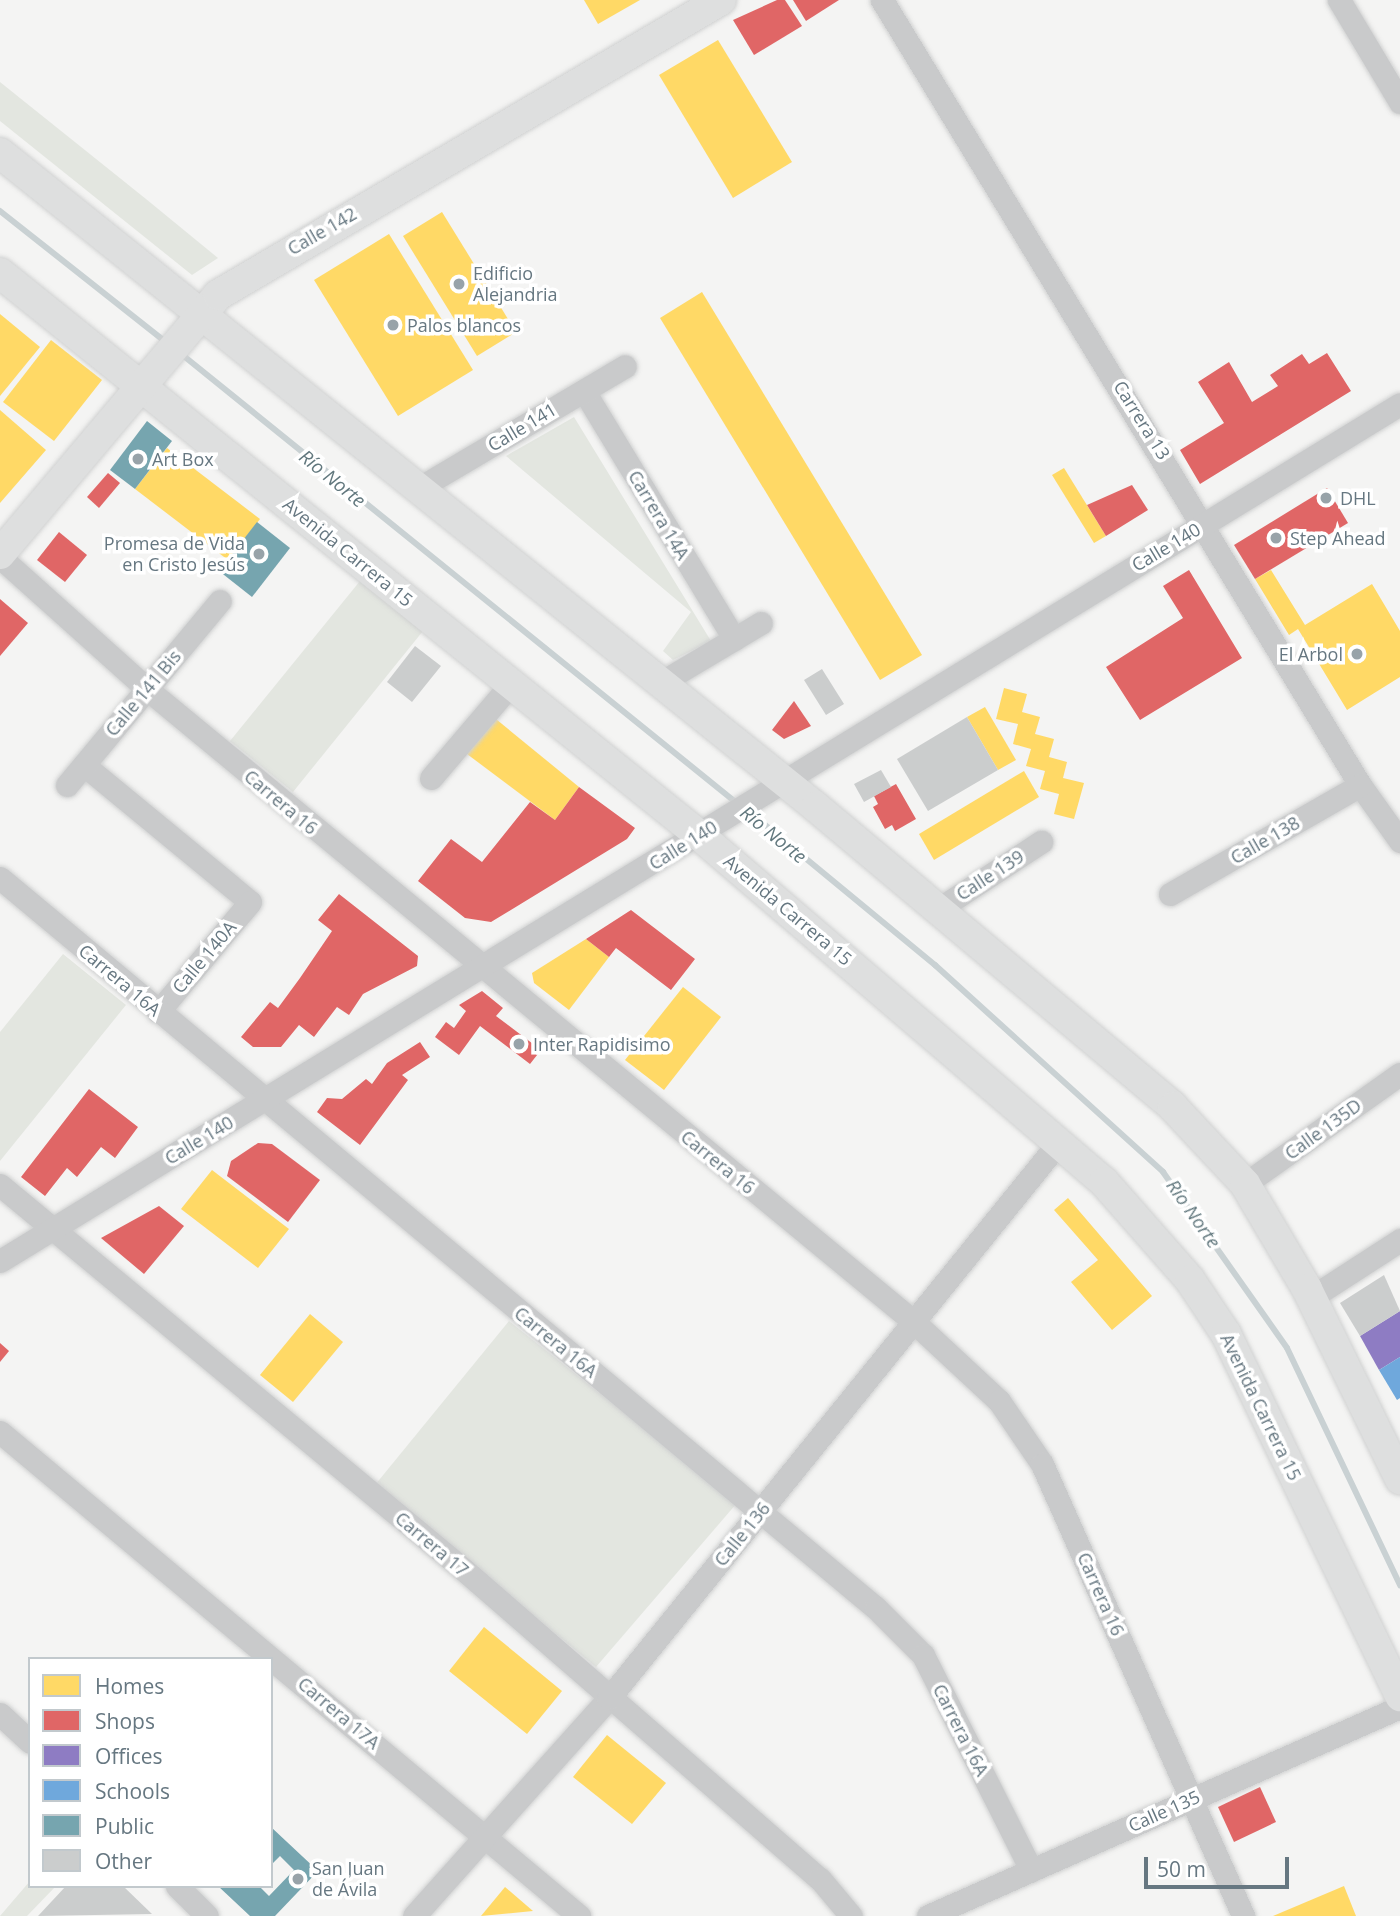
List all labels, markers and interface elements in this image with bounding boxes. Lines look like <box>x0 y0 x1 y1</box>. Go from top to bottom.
street label: Calle 142 <box>284 203 360 259</box>
place label: Edificio Alejandria <box>473 263 558 306</box>
marker: Edificio Alejandria <box>451 276 467 292</box>
place label: Palos blancos <box>407 314 521 336</box>
marker: Palos blancos <box>385 317 401 333</box>
street label: Carrera 13 <box>1109 377 1175 463</box>
street label: Calle 141 <box>484 398 560 456</box>
water label: Río Norte <box>294 445 370 513</box>
place label: Art Box <box>152 448 214 470</box>
marker: Art Box <box>130 451 146 467</box>
street label: Carrera 14A <box>624 467 694 563</box>
place label: DHL <box>1340 487 1376 509</box>
marker: DHL <box>1318 490 1334 506</box>
street label: Avenida Carrera 15 <box>279 493 417 611</box>
street label: Calle 140 <box>1128 518 1204 576</box>
place label: Step Ahead <box>1290 527 1386 549</box>
marker: Step Ahead <box>1268 530 1284 546</box>
place label: Promesa de Vida en Cristo Jesús <box>104 533 245 576</box>
marker: Promesa de Vida en Cristo Jesús <box>251 546 267 562</box>
place label: El Arbol <box>1279 643 1343 665</box>
street label: Calle 141 Bis <box>101 646 185 740</box>
marker: El Arbol <box>1349 646 1365 662</box>
street label: Carrera 16 <box>240 765 322 839</box>
water label: Río Norte <box>735 801 811 869</box>
street label: Calle 138 <box>1227 812 1303 868</box>
street label: Calle 140 <box>645 816 721 874</box>
street label: Calle 139 <box>952 845 1028 905</box>
street label: Avenida Carrera 15 <box>720 850 856 970</box>
street label: Calle 140A <box>168 917 240 997</box>
street label: Carrera 16A <box>75 940 165 1020</box>
place label: Inter Rapidisimo <box>533 1033 670 1055</box>
marker: Inter Rapidisimo <box>511 1036 527 1052</box>
street label: Calle 135D <box>1281 1094 1365 1164</box>
street label: Calle 140 <box>161 1111 237 1169</box>
street label: Carrera 16 <box>677 1126 759 1198</box>
water label: Río Norte <box>1161 1175 1225 1253</box>
street label: Carrera 16A <box>510 1302 602 1382</box>
street label: Avenida Carrera 15 <box>1216 1330 1306 1484</box>
street label: Calle 136 <box>710 1498 774 1570</box>
street label: Carrera 17 <box>391 1507 473 1581</box>
street label: Carrera 16 <box>1073 1549 1129 1639</box>
legend <box>28 1657 273 1888</box>
text: Homes <box>95 1672 164 1700</box>
street label: Carrera 17A <box>294 1673 384 1753</box>
street label: Carrera 16A <box>929 1680 993 1780</box>
text: Shops <box>95 1707 155 1735</box>
text: Offices <box>95 1742 163 1770</box>
text: Schools <box>95 1777 170 1805</box>
street label: Calle 135 <box>1125 1786 1203 1836</box>
text: Public <box>95 1812 154 1840</box>
scale bar <box>1148 1842 1293 1886</box>
text: Other <box>95 1847 152 1875</box>
text: 50 m <box>1157 1855 1206 1883</box>
place label: San Juan de Ávila <box>312 1858 385 1900</box>
marker: San Juan de Ávila <box>290 1871 306 1887</box>

